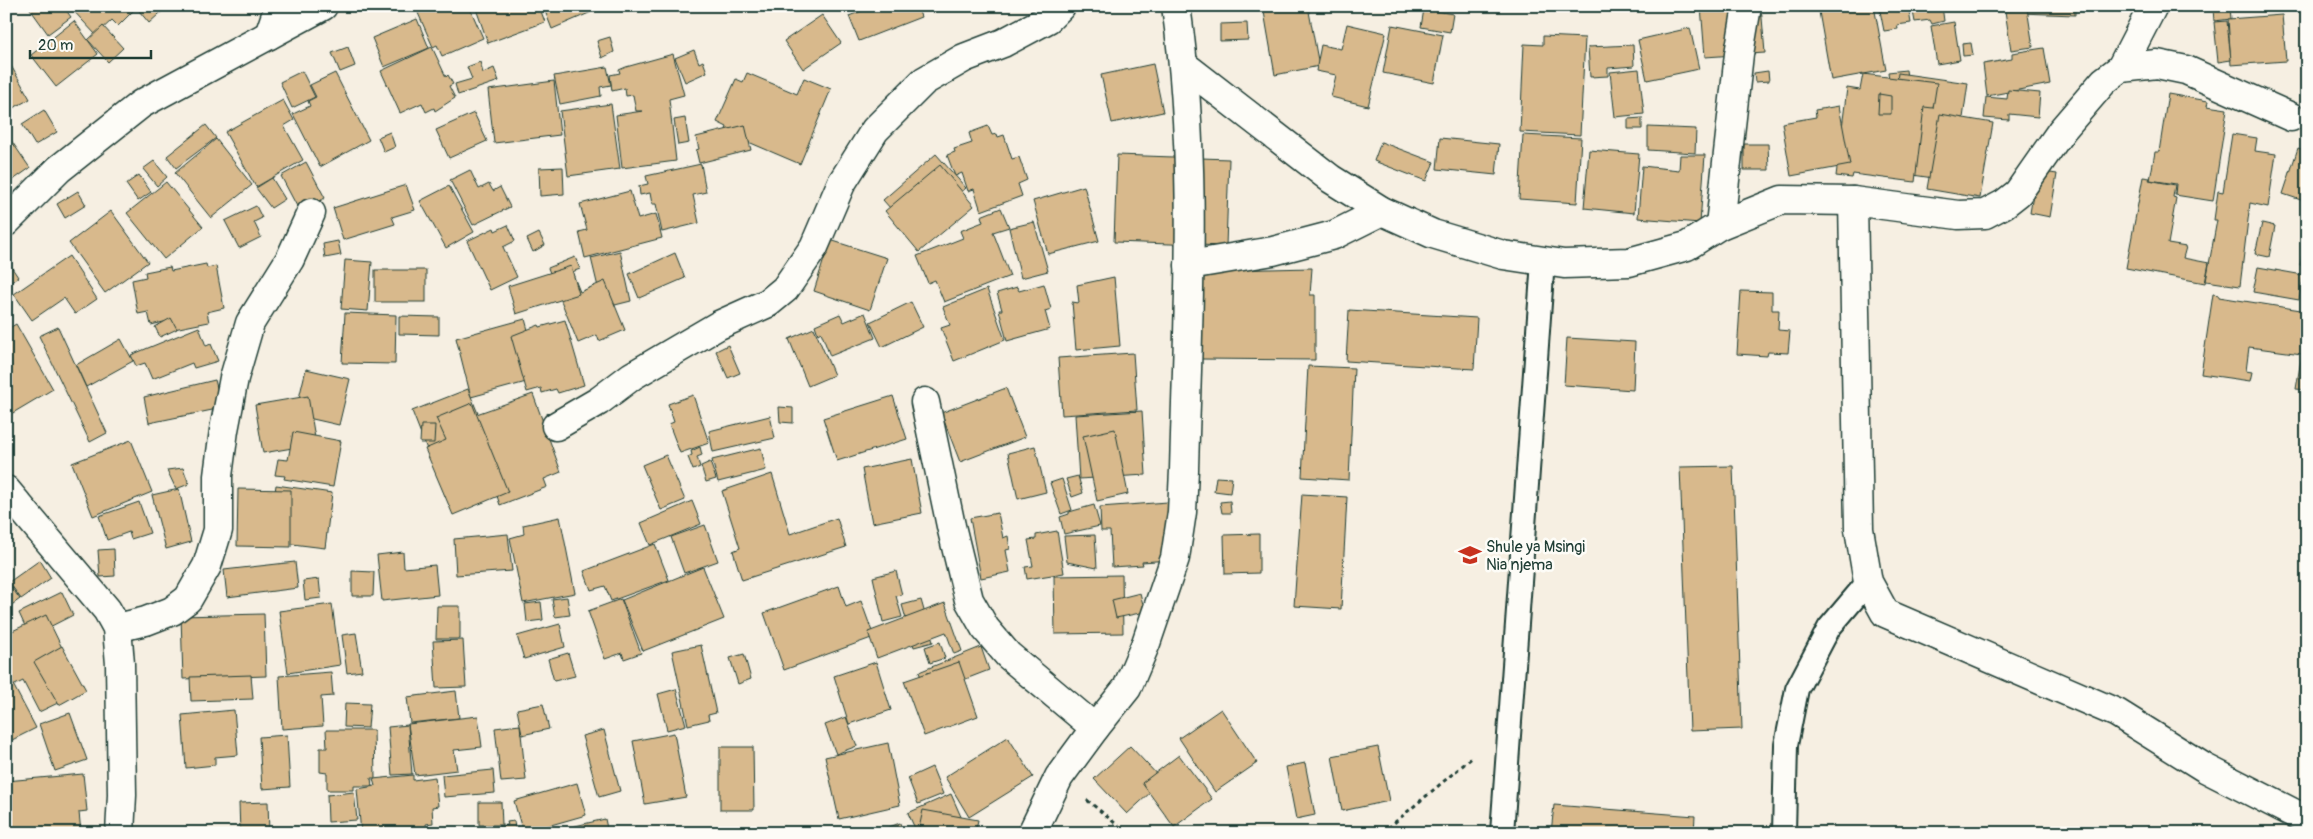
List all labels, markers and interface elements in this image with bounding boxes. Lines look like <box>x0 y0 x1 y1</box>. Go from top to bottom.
scale bar <box>30 28 151 60</box>
text: 20 m <box>38 36 73 55</box>
place label: Shule ya Msingi Nia njema <box>1486 537 1585 575</box>
school or university icon: Shule ya Msingi Nia njema <box>1457 542 1483 568</box>

